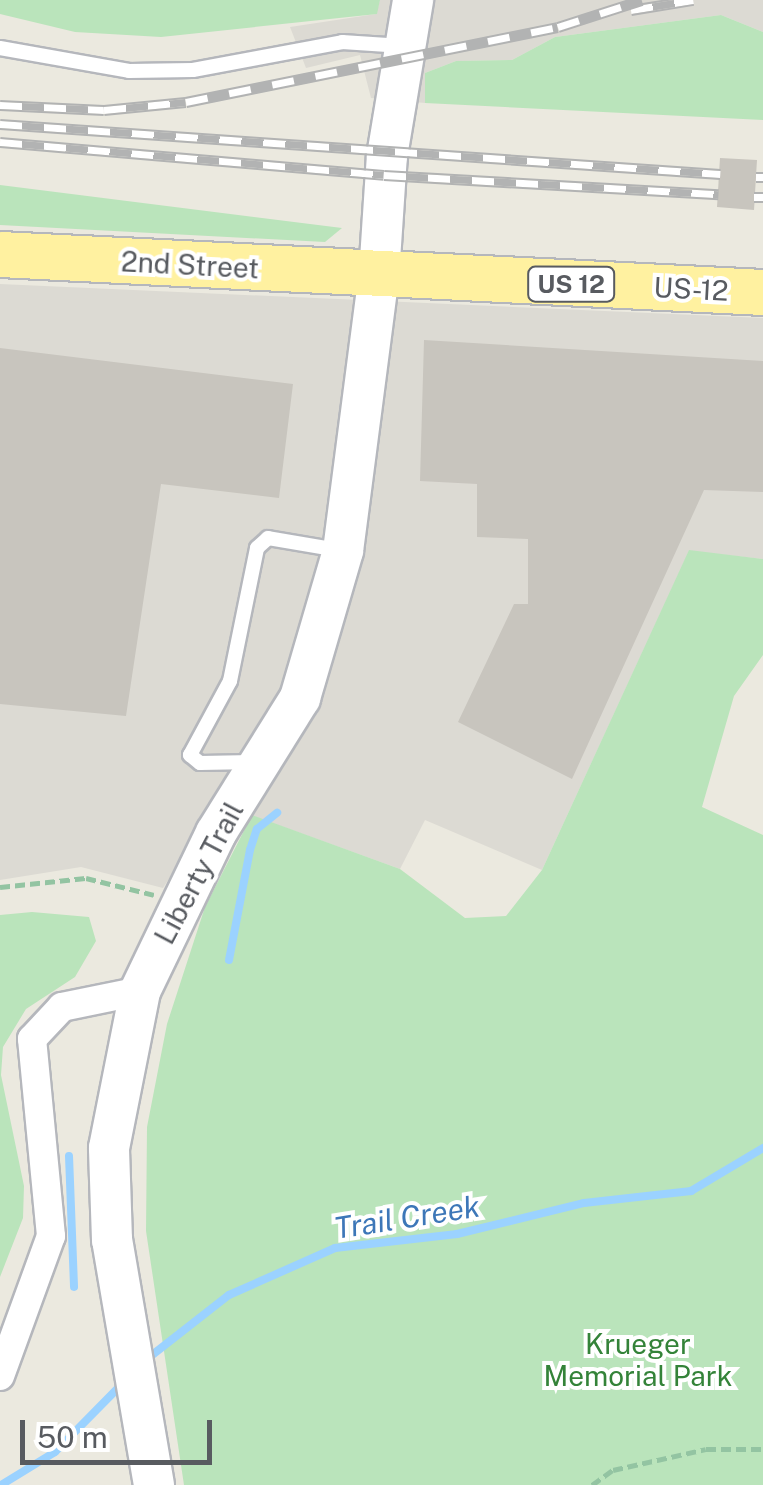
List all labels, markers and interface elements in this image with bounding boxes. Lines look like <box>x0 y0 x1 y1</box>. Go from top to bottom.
street label: 2nd Street <box>120 245 260 285</box>
road number: US 12 <box>526 264 616 304</box>
street label: US-12 <box>653 270 729 308</box>
street label: Liberty Trail <box>147 796 251 950</box>
water label: Trail Creek <box>332 1188 482 1246</box>
park label: Krueger Memorial Park <box>544 1327 732 1393</box>
scale bar <box>25 1400 218 1462</box>
text: 50 m <box>37 1419 108 1455</box>

